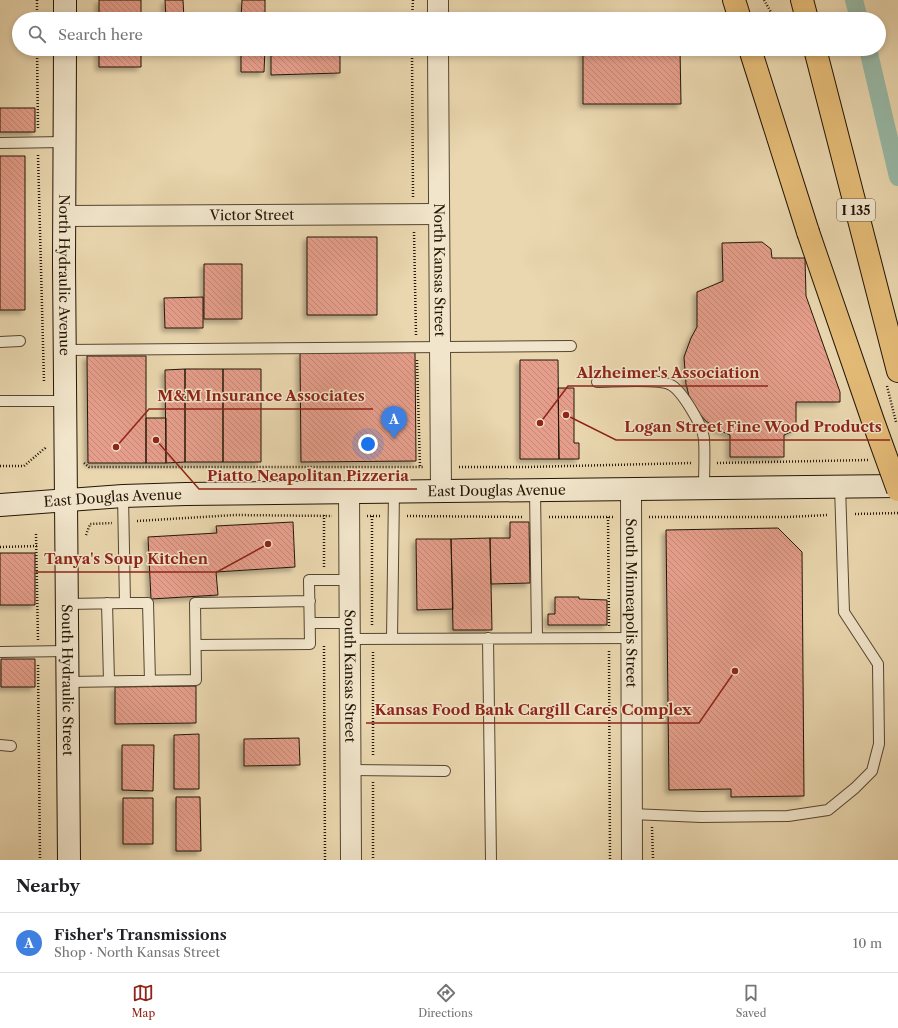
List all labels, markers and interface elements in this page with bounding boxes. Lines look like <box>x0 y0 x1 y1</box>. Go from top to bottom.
search box <box>12 12 886 56</box>
icon: search <box>26 23 48 45</box>
text: Search here <box>58 25 143 44</box>
street label: North Hydraulic Avenue <box>55 194 74 356</box>
road number: I 135 <box>837 199 875 221</box>
street label: North Kansas Street <box>430 203 449 337</box>
street label: Victor Street <box>209 206 294 224</box>
callout: Alzheimer's Association <box>568 359 768 386</box>
text: Alzheimer's Association <box>575 363 760 382</box>
callout: M&M Insurance Associates <box>149 382 373 409</box>
text: M&M Insurance Associates <box>157 386 365 405</box>
pin: A <box>381 406 407 439</box>
callout: Logan Street Fine Wood Products <box>616 413 890 440</box>
text: Logan Street Fine Wood Products <box>624 417 882 436</box>
your location <box>358 434 378 454</box>
callout: Piatto Neapolitan Pizzeria <box>199 462 417 489</box>
text: Piatto Neapolitan Pizzeria <box>207 466 409 485</box>
street label: East Douglas Avenue <box>427 481 566 500</box>
street label: East Douglas Avenue <box>43 485 182 511</box>
street label: South Minneapolis Street <box>622 518 641 688</box>
callout: Tanya's Soup Kitchen <box>36 545 217 572</box>
text: Tanya's Soup Kitchen <box>44 549 209 568</box>
street label: South Hydraulic Street <box>58 604 77 756</box>
street label: South Kansas Street <box>341 609 359 743</box>
callout: Kansas Food Bank Cargill Cares Complex <box>366 696 699 723</box>
text: Kansas Food Bank Cargill Cares Complex <box>374 700 692 719</box>
text: Nearby <box>16 876 80 896</box>
text: Fisher's Transmissions <box>54 925 227 944</box>
text: A <box>24 935 34 951</box>
text: 10 m <box>853 935 882 951</box>
text: Shop · North Kansas Street <box>54 944 220 960</box>
tab: Map <box>132 982 155 1020</box>
tab: Directions <box>418 982 473 1020</box>
tab: Saved <box>736 982 766 1020</box>

